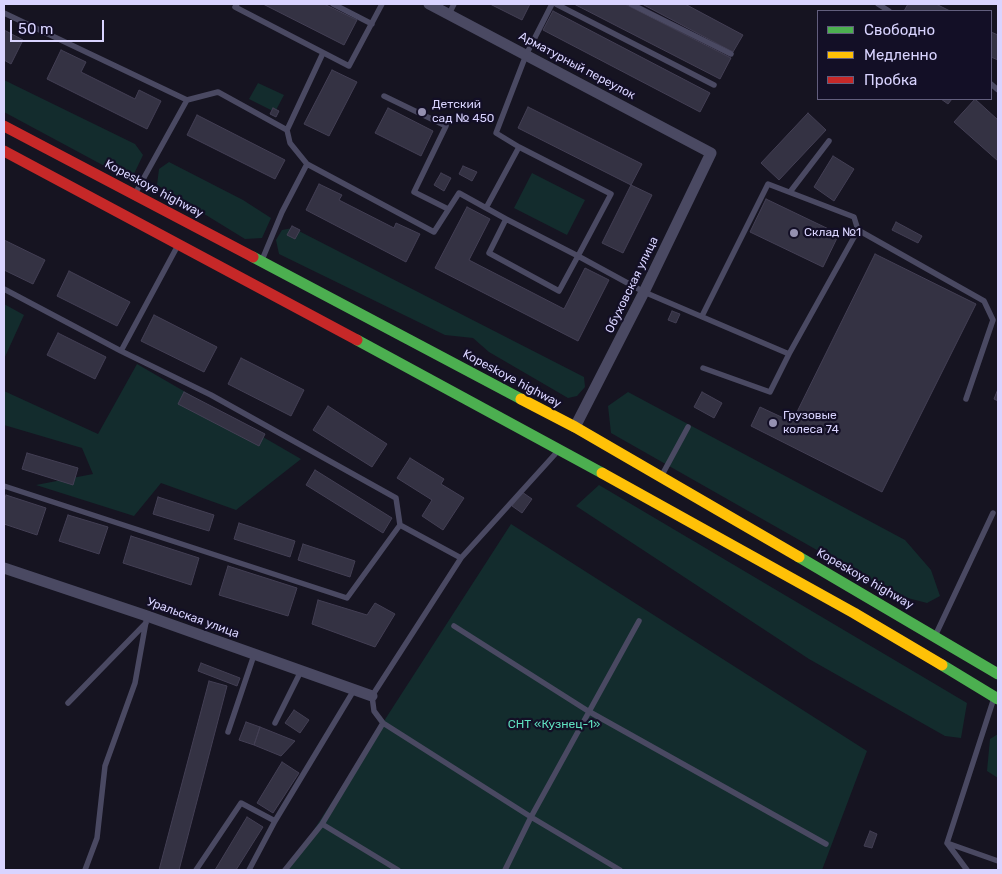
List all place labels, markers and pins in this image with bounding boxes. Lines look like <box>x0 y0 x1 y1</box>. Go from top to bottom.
place label: Детский сад № 450 <box>432 98 494 126</box>
marker: Детский сад № 450 <box>416 106 428 118</box>
place label: Склад №1 <box>804 226 861 240</box>
marker: Склад №1 <box>788 227 800 239</box>
place label: Грузовые колеса 74 <box>783 409 839 437</box>
marker: Грузовые колеса 74 <box>767 417 779 429</box>

